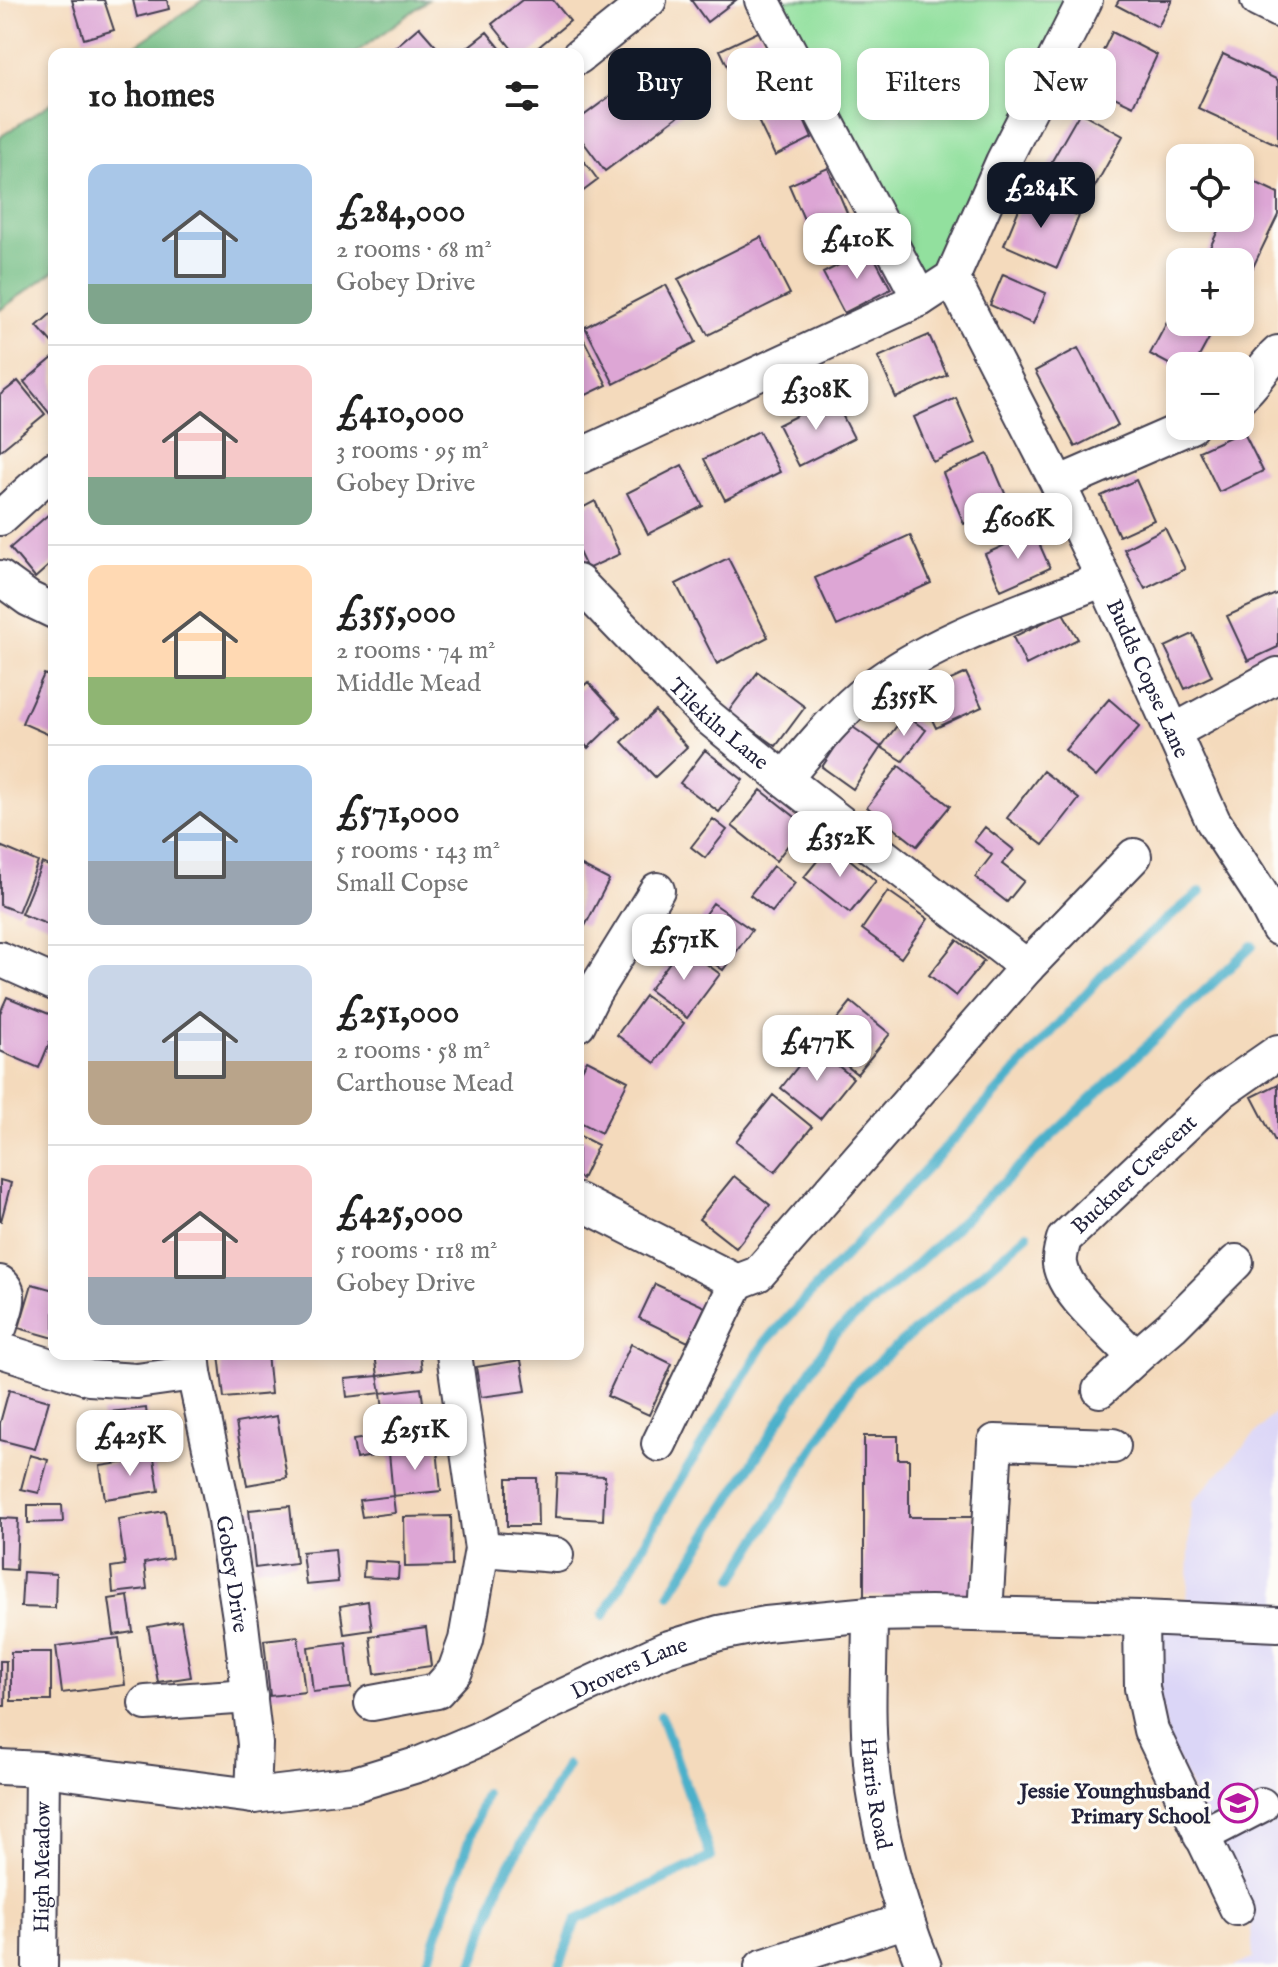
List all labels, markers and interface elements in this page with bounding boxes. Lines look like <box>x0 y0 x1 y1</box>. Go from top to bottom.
chip: Buy <box>608 48 711 120</box>
chip: Rent <box>727 48 841 120</box>
chip: Filters <box>857 48 989 120</box>
chip: New <box>1005 48 1116 120</box>
icon: filters <box>500 74 544 118</box>
text: 10 homes <box>88 75 215 118</box>
map controls <box>1166 144 1254 440</box>
button: locate <box>1166 144 1254 232</box>
pin: £284K <box>985 162 1097 230</box>
text: £284K <box>1005 171 1077 204</box>
text: £284,000 <box>336 190 466 233</box>
icon: home <box>152 196 248 292</box>
pin: £410K <box>801 213 913 281</box>
text: £410K <box>821 222 893 255</box>
text: 2 rooms · 68 m² <box>336 233 492 266</box>
button: + <box>1166 248 1254 336</box>
text: Gobey Drive <box>336 266 476 299</box>
button: − <box>1166 352 1254 440</box>
pin: £308K <box>760 364 872 432</box>
text: £308K <box>781 373 851 406</box>
text: £410,000 <box>336 391 465 434</box>
icon: home <box>152 397 248 493</box>
text: 3 rooms · 95 m² <box>336 434 489 467</box>
text: Gobey Drive <box>336 467 476 500</box>
pin: £606K <box>962 493 1074 561</box>
text: £606K <box>982 502 1054 535</box>
text: £355,000 <box>336 591 456 634</box>
street label: Budds Copse Lane <box>1099 595 1195 763</box>
icon: home <box>152 597 248 693</box>
text: 2 rooms · 74 m² <box>336 634 496 667</box>
text: Middle Mead <box>336 667 481 700</box>
pin: £355K <box>848 670 960 738</box>
street label: Tilekiln Lane <box>662 673 774 777</box>
text: £355K <box>871 679 937 712</box>
text: £571,000 <box>336 791 460 834</box>
icon: home <box>152 797 248 893</box>
pin: £352K <box>784 811 896 879</box>
text: £352K <box>806 820 874 853</box>
text: 5 rooms · 143 m² <box>336 834 500 867</box>
text: Small Copse <box>336 867 468 900</box>
pin: £571K <box>628 914 740 982</box>
text: £571K <box>650 923 718 956</box>
text: £251,000 <box>336 991 460 1034</box>
icon: home <box>152 997 248 1093</box>
pin: £477K <box>761 1015 873 1083</box>
text: £477K <box>780 1024 854 1057</box>
text: 2 rooms · 58 m² <box>336 1034 490 1067</box>
text: Carthouse Mead <box>336 1067 513 1100</box>
street label: Buckner Crescent <box>1066 1109 1204 1241</box>
text: £425,000 <box>336 1191 464 1234</box>
icon: home <box>152 1197 248 1293</box>
text: 5 rooms · 118 m² <box>336 1234 498 1267</box>
text: Gobey Drive <box>336 1267 476 1300</box>
pin: £251K <box>359 1404 471 1472</box>
pin: £425K <box>74 1410 186 1478</box>
text: £251K <box>381 1413 449 1446</box>
text: £425K <box>94 1419 166 1452</box>
street label: Gobey Drive <box>208 1514 254 1634</box>
street label: Drovers Lane <box>567 1631 691 1707</box>
street label: Harris Road <box>853 1737 898 1853</box>
place label: Jessie Younghusband Primary School <box>1016 1778 1211 1831</box>
school or university icon: Jessie Younghusband Primary School <box>1217 1782 1259 1824</box>
street label: High Meadow <box>28 1801 58 1933</box>

